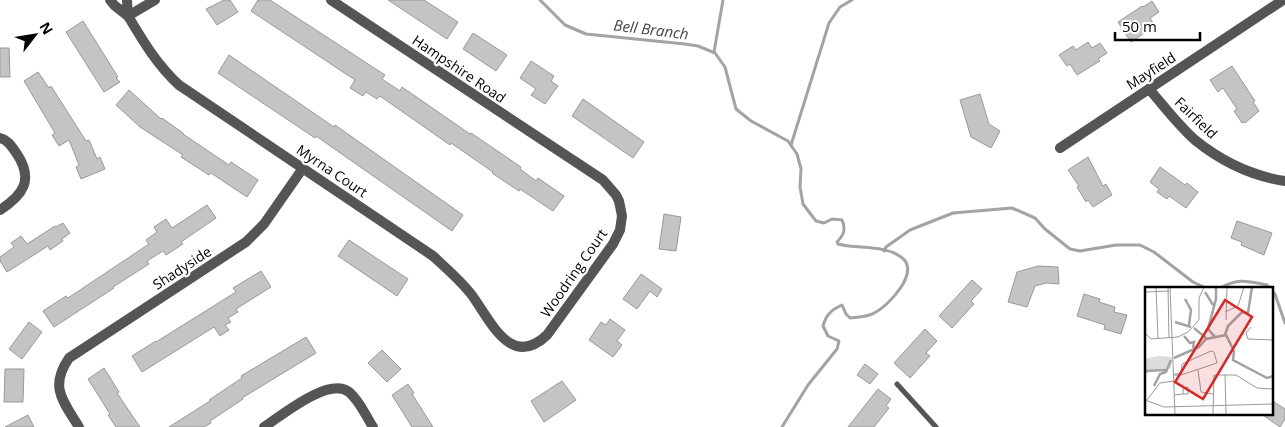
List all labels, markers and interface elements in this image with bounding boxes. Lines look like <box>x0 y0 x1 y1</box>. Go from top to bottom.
north arrow <box>10 10 60 60</box>
scale bar <box>1115 10 1200 42</box>
water label: Bell Branch <box>612 14 690 44</box>
text: 50 m <box>1122 16 1157 36</box>
text: N <box>35 18 58 38</box>
street label: Hampshire Road <box>409 30 510 107</box>
street label: Mayfield <box>1122 47 1179 94</box>
street label: Fairfield <box>1171 93 1222 143</box>
street label: Myrna Court <box>293 140 372 201</box>
street label: Woodring Court <box>536 225 611 321</box>
street label: Shadyside <box>149 241 215 294</box>
inset map <box>1145 287 1272 414</box>

